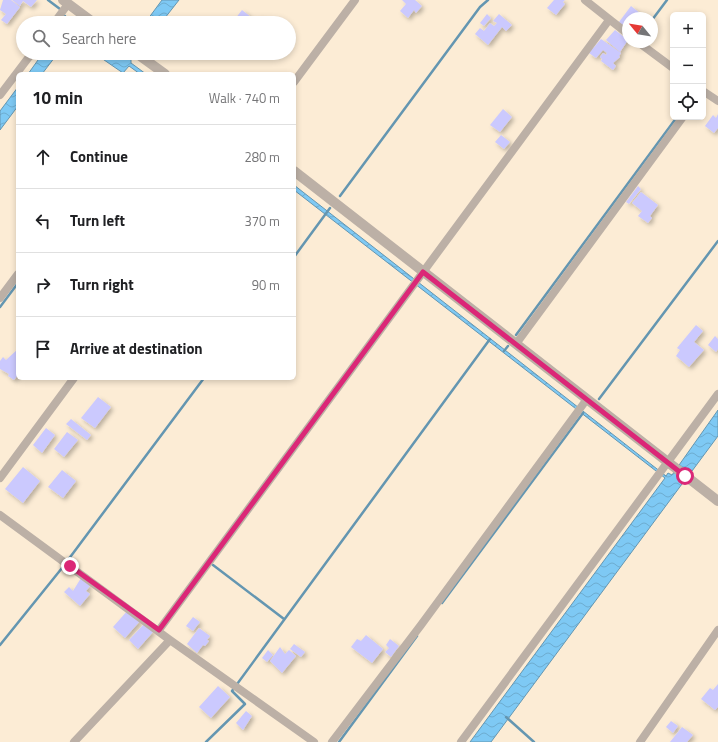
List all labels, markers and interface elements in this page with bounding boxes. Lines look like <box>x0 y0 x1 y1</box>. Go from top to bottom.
north arrow <box>622 12 658 48</box>
map controls <box>670 12 706 120</box>
button: + <box>670 12 706 48</box>
search box <box>16 16 296 60</box>
icon: search <box>30 27 52 49</box>
text: Search here <box>62 27 136 50</box>
button: − <box>670 48 706 84</box>
button: locate <box>670 84 706 120</box>
text: 10 min <box>32 85 83 111</box>
text: Walk · 740 m <box>209 88 280 108</box>
text: Continue <box>70 145 128 168</box>
icon: ahead <box>32 146 54 168</box>
text: 280 m <box>244 147 280 167</box>
text: Turn left <box>70 209 125 232</box>
icon: left <box>32 210 54 232</box>
text: 370 m <box>244 211 280 231</box>
text: Turn right <box>70 273 134 296</box>
icon: right <box>32 274 54 296</box>
text: 90 m <box>252 275 280 295</box>
text: Arrive at destination <box>70 337 203 360</box>
icon: arrive <box>32 338 54 360</box>
route start <box>676 467 694 485</box>
route end <box>61 557 79 575</box>

